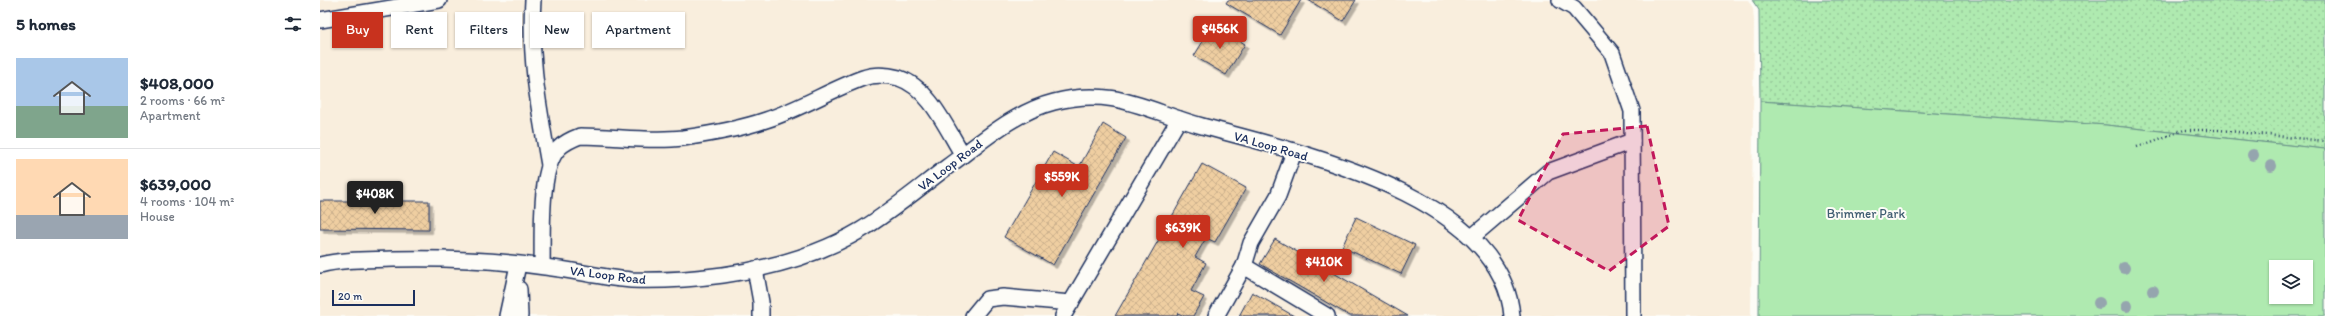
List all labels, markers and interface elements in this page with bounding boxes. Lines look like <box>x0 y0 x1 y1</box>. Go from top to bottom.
chip: Buy <box>332 12 383 48</box>
chip: Rent <box>391 12 447 48</box>
chip: Filters <box>455 12 522 48</box>
chip: New <box>530 12 584 48</box>
chip: Apartment <box>592 12 685 48</box>
icon: filters <box>282 13 304 35</box>
text: 5 homes <box>16 14 76 34</box>
pin: $456K <box>1192 16 1248 50</box>
text: $456K <box>1202 21 1238 36</box>
text: $408,000 <box>140 73 214 93</box>
icon: home <box>48 74 96 122</box>
text: 2 rooms · 66 m² <box>140 93 225 108</box>
text: Apartment <box>140 108 201 123</box>
street label: VA Loop Road <box>1232 128 1310 164</box>
street label: VA Loop Road <box>915 136 985 194</box>
pin: $559K <box>1034 164 1090 198</box>
text: $559K <box>1044 169 1080 184</box>
text: $639,000 <box>140 174 211 194</box>
icon: home <box>48 175 96 223</box>
pin: $408K <box>347 181 403 215</box>
text: $408K <box>356 186 394 201</box>
text: 4 rooms · 104 m² <box>140 194 234 209</box>
park label: Brimmer Park <box>1827 206 1905 221</box>
text: House <box>140 209 175 224</box>
pin: $639K <box>1155 215 1211 249</box>
text: $639K <box>1165 220 1201 235</box>
pin: $410K <box>1296 249 1352 283</box>
text: $410K <box>1306 254 1342 269</box>
map controls <box>2269 260 2313 304</box>
button: layers <box>2269 260 2313 304</box>
street label: VA Loop Road <box>569 263 647 287</box>
scale bar <box>332 288 415 307</box>
text: 20 m <box>338 290 362 303</box>

